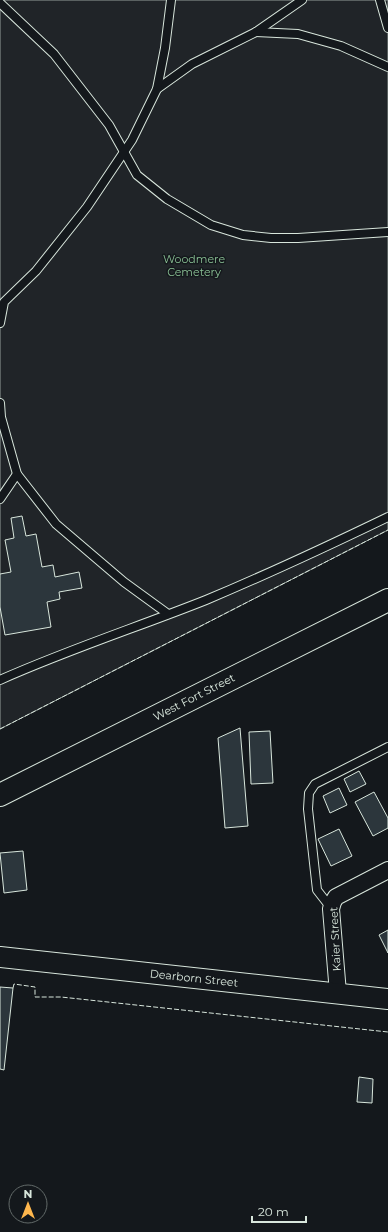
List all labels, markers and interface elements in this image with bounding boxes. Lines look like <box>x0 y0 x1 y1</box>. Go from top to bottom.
park label: Woodmere Cemetery <box>163 252 225 279</box>
street label: West Fort Street <box>151 670 238 724</box>
street label: Kaier Street <box>326 906 344 971</box>
street label: Dearborn Street <box>149 966 239 990</box>
north arrow <box>8 1184 48 1224</box>
text: N <box>24 1187 32 1201</box>
scale bar <box>252 1198 306 1224</box>
text: 20 m <box>258 1204 289 1219</box>

